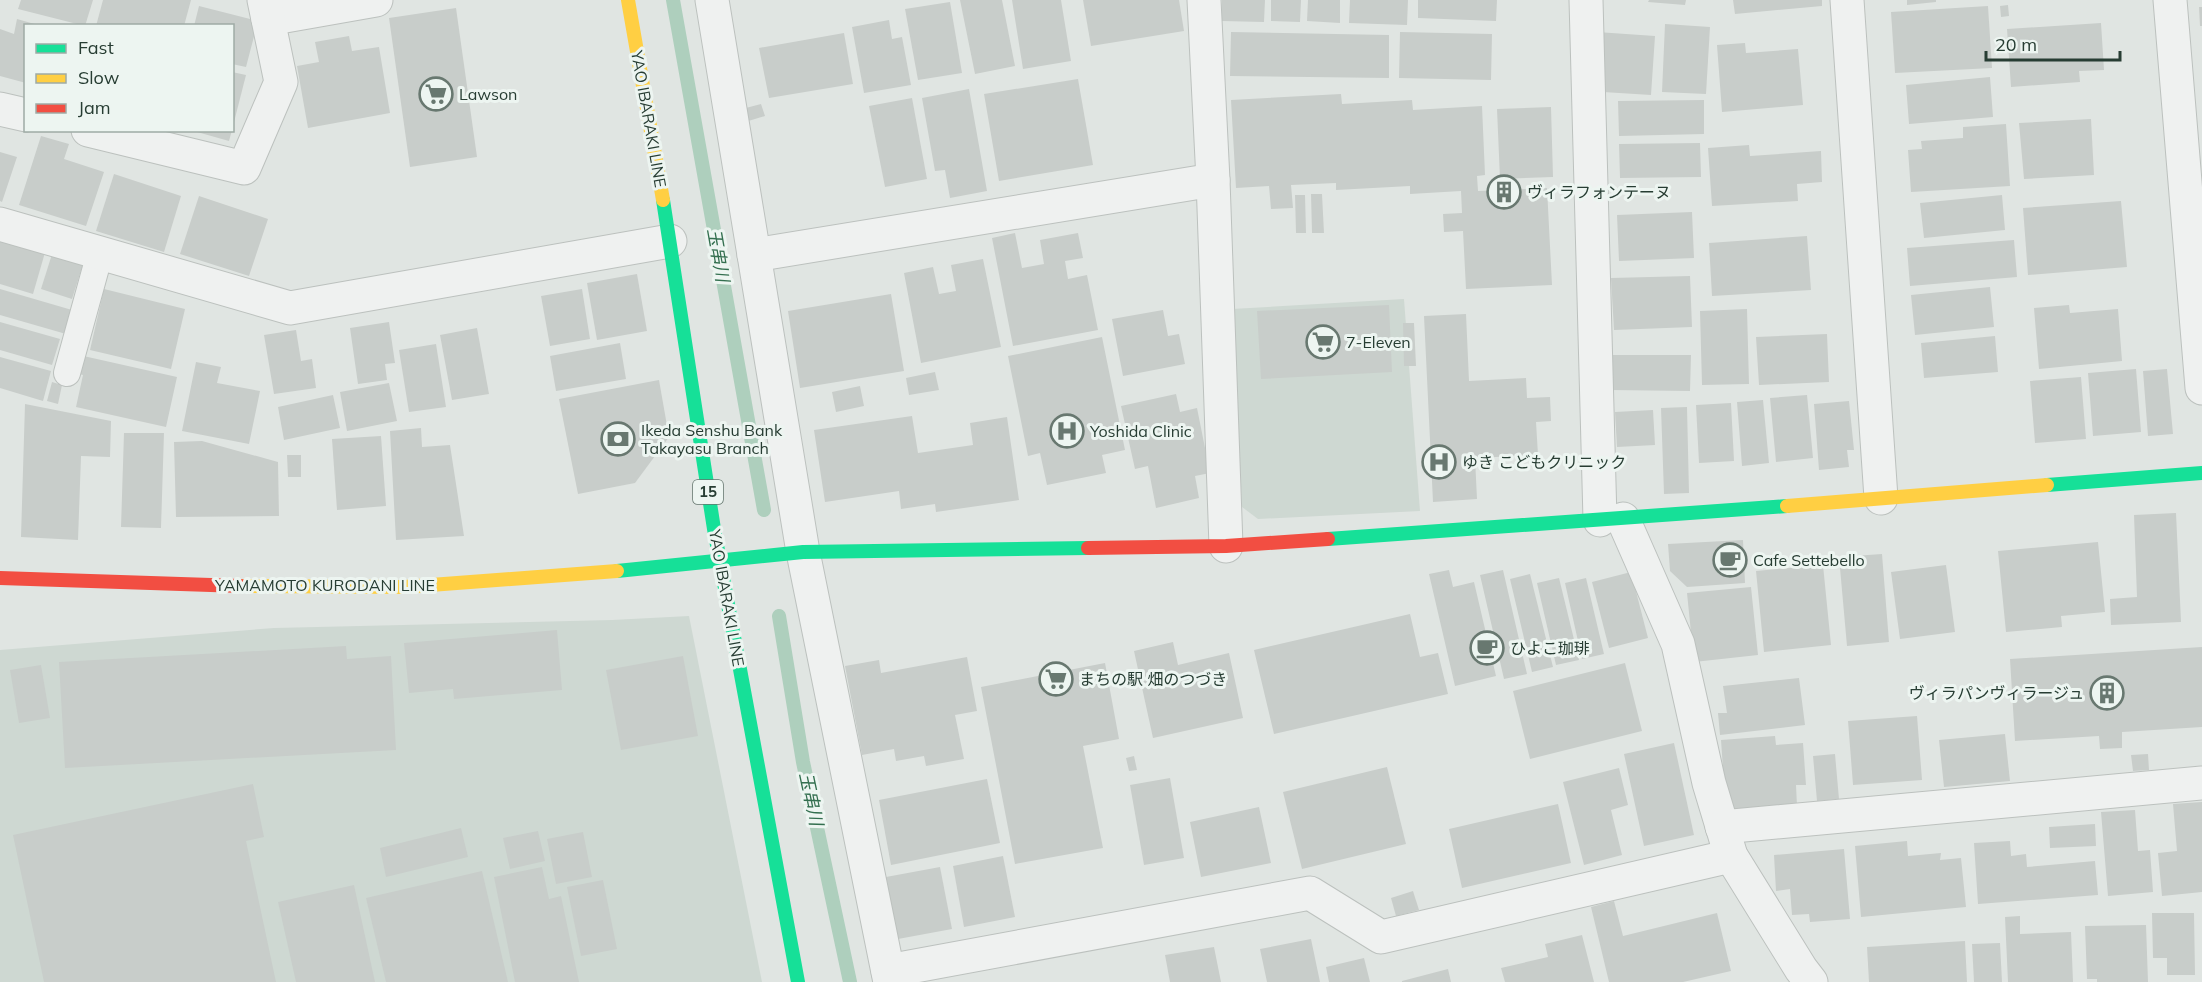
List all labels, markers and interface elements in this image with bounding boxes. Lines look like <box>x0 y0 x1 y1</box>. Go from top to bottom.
legend <box>24 24 234 132</box>
scale bar <box>1986 24 2120 62</box>
text: 20 m <box>1995 33 2037 56</box>
text: Fast <box>78 36 114 59</box>
street label: YAO IBARAKI LINE <box>627 48 671 189</box>
text: Slow <box>78 66 120 89</box>
supermarket icon: Lawson <box>418 76 454 112</box>
place label: Lawson <box>459 84 517 104</box>
text: Jam <box>78 96 111 119</box>
building icon: ヴィラフォンテーヌ <box>1486 174 1522 210</box>
place label: ヴィラフォンテーヌ <box>1527 182 1671 202</box>
water label: 玉串川 <box>702 226 735 285</box>
supermarket icon: 7-Eleven <box>1305 324 1341 360</box>
place label: 7-Eleven <box>1346 332 1411 352</box>
hospital icon: Yoshida Clinic <box>1049 413 1085 449</box>
place label: Ikeda Senshu Bank Takayasu Branch <box>641 420 783 458</box>
bank icon: Ikeda Senshu Bank Takayasu Branch <box>600 421 636 457</box>
place label: Yoshida Clinic <box>1089 421 1192 441</box>
hospital icon: ゆき こどもクリニック <box>1421 444 1457 480</box>
place label: ゆき こどもクリニック <box>1462 452 1626 472</box>
road number: 15 <box>693 480 723 504</box>
street label: YAO IBARAKI LINE <box>705 527 749 668</box>
cafe icon: Cafe Settebello <box>1712 542 1748 578</box>
place label: Cafe Settebello <box>1753 550 1865 570</box>
street label: YAMAMOTO KURODANI LINE <box>214 575 435 595</box>
cafe icon: ひよこ珈琲 <box>1469 630 1505 666</box>
place label: ひよこ珈琲 <box>1510 638 1590 658</box>
supermarket icon: まちの駅 畑のつづき <box>1038 661 1074 697</box>
place label: まちの駅 畑のつづき <box>1079 669 1227 689</box>
building icon: ヴィラパンヴィラージュ <box>2089 675 2125 711</box>
place label: ヴィラパンヴィラージュ <box>1909 683 2084 703</box>
water label: 玉串川 <box>795 770 829 830</box>

